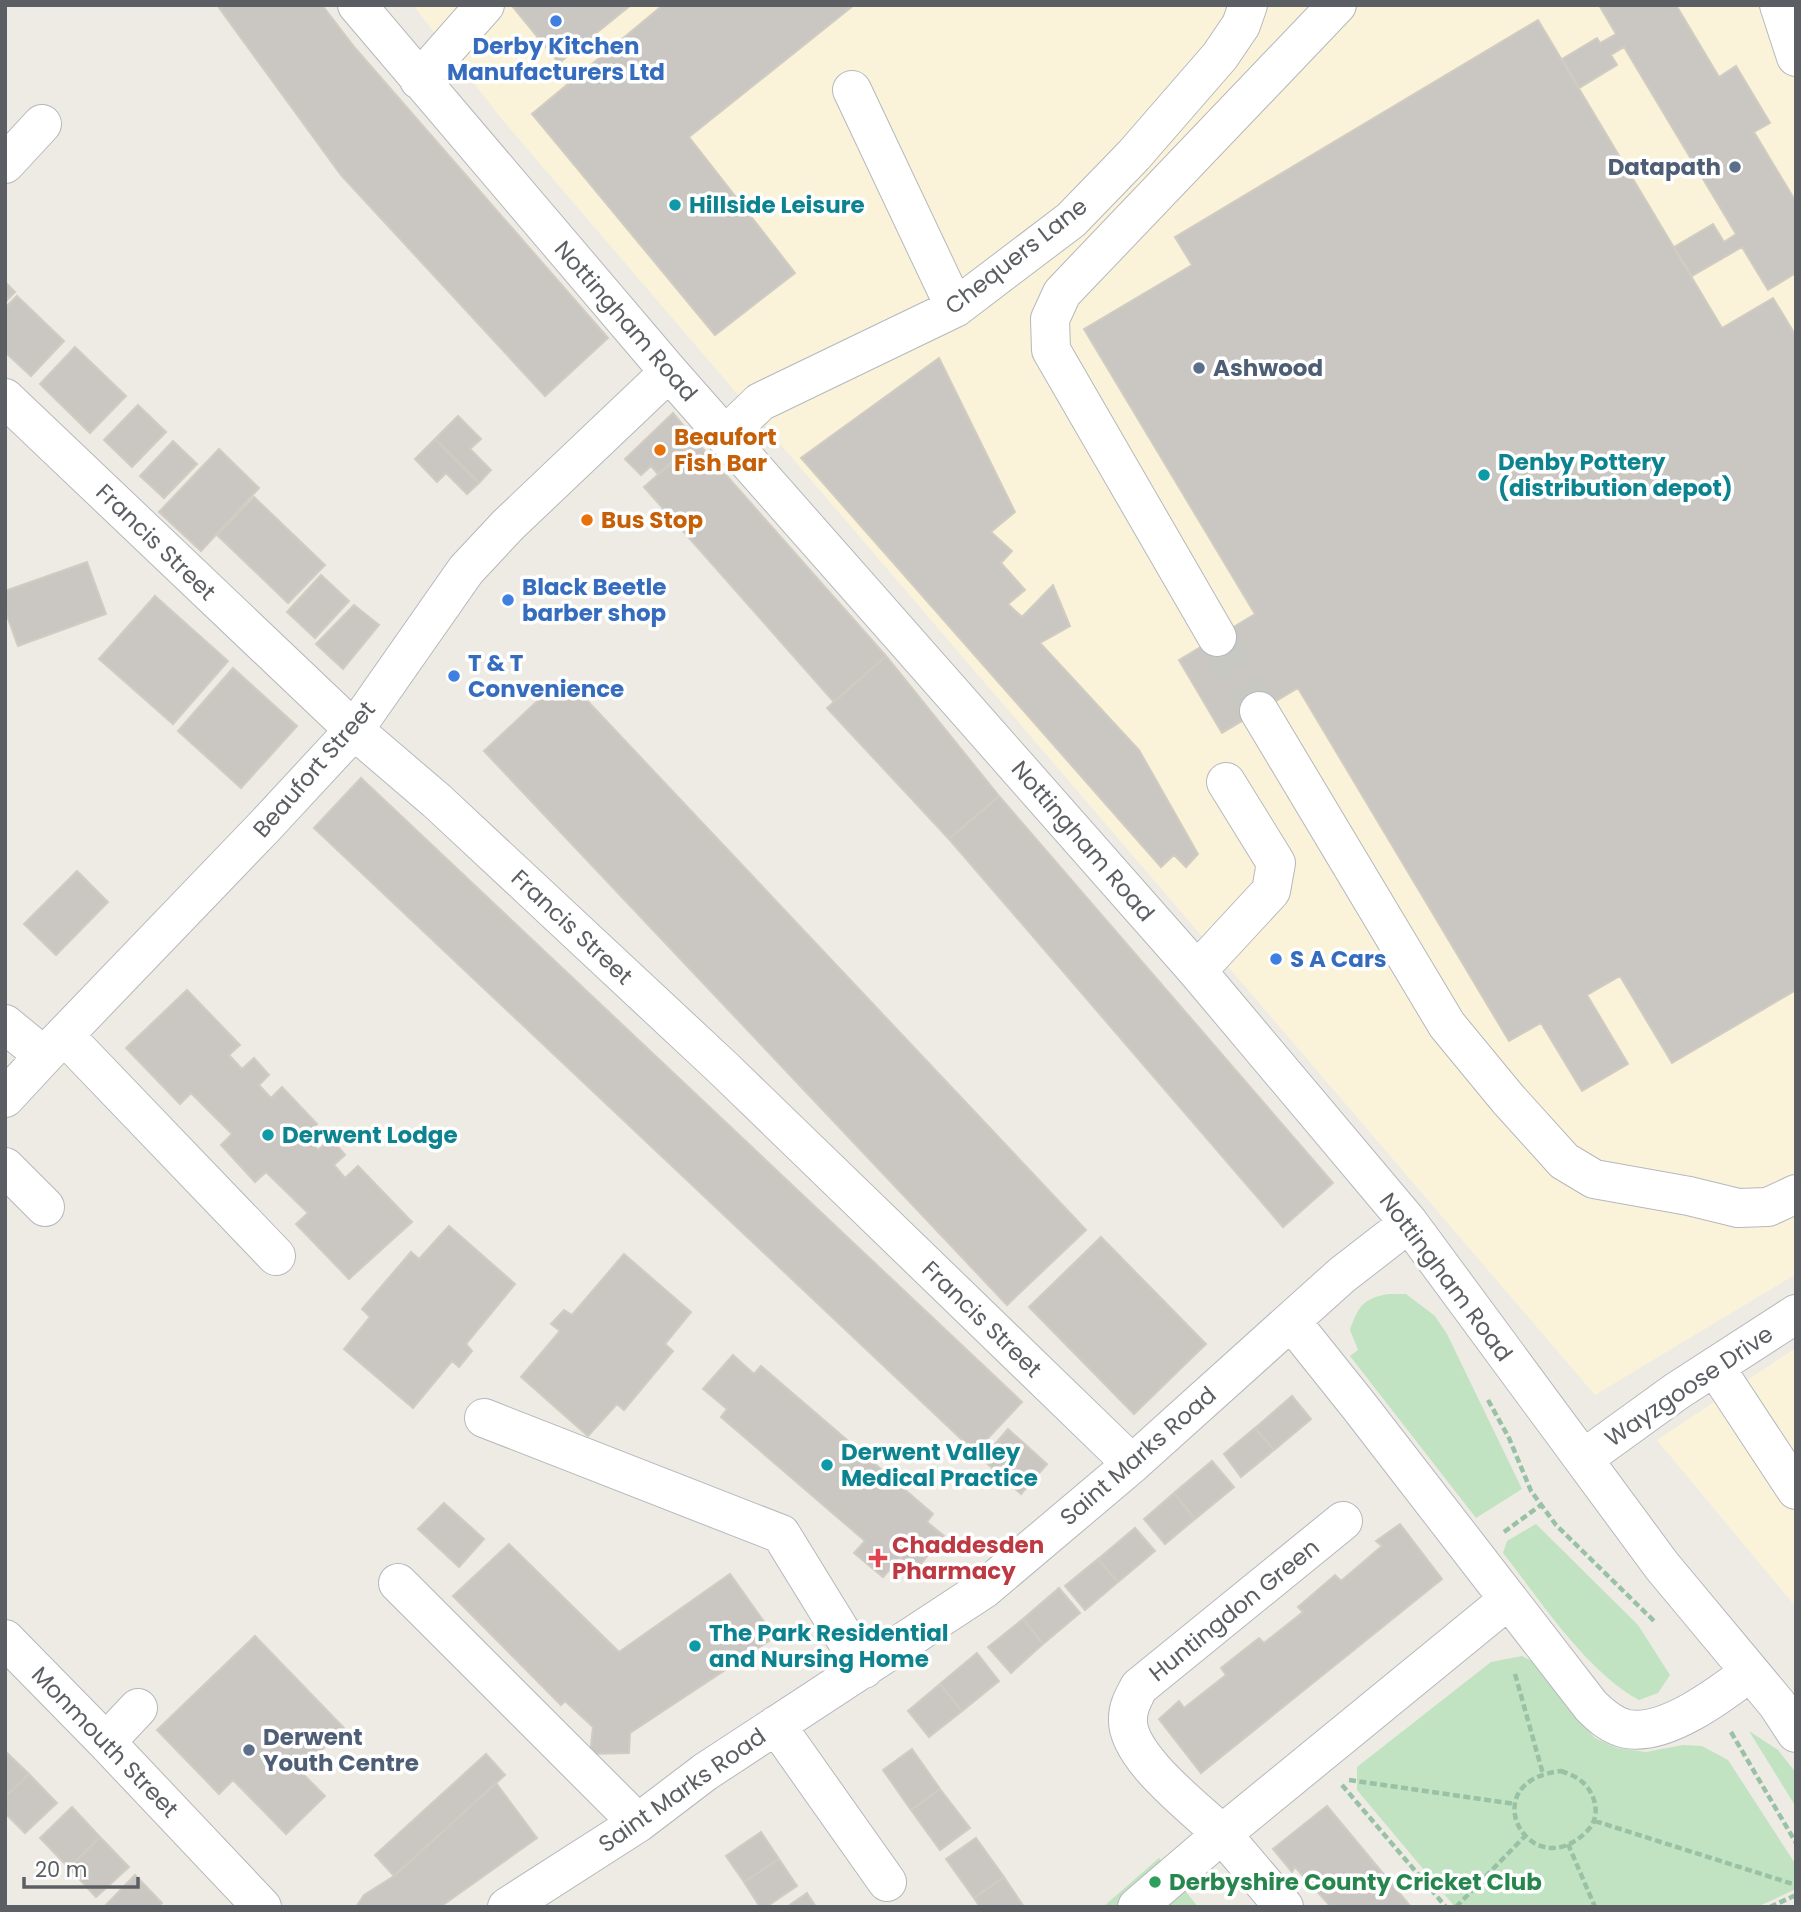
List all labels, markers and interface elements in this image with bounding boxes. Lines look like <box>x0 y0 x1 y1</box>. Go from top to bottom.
marker: Derby Kitchen Manufacturers Ltd <box>548 13 564 29</box>
place label: Derby Kitchen Manufacturers Ltd <box>447 30 665 88</box>
place label: Datapath <box>1608 151 1721 183</box>
marker: Datapath <box>1727 159 1743 175</box>
place label: Hillside Leisure <box>689 189 865 221</box>
street label: Chequers Lane <box>938 190 1094 322</box>
marker: Hillside Leisure <box>667 197 683 213</box>
street label: Nottingham Road <box>547 234 705 408</box>
place label: Ashwood <box>1213 352 1323 384</box>
marker: Ashwood <box>1191 360 1207 376</box>
place label: Beaufort Fish Bar <box>674 421 777 479</box>
marker: Beaufort Fish Bar <box>652 442 668 458</box>
place label: Denby Pottery (distribution depot) <box>1498 446 1733 504</box>
marker: Denby Pottery (distribution depot) <box>1476 467 1492 483</box>
street label: Francis Street <box>89 476 223 608</box>
place label: Bus Stop <box>601 504 703 536</box>
marker: Bus Stop <box>579 512 595 528</box>
place label: Black Beetle barber shop <box>522 571 666 629</box>
marker: Black Beetle barber shop <box>500 592 516 608</box>
place label: T & T Convenience <box>468 647 624 705</box>
marker: T & T Convenience <box>446 668 462 684</box>
street label: Beaufort Street <box>246 694 382 844</box>
street label: Nottingham Road <box>1004 754 1162 928</box>
street label: Francis Street <box>504 862 640 992</box>
place label: S A Cars <box>1290 943 1387 975</box>
marker: S A Cars <box>1268 951 1284 967</box>
place label: Derwent Lodge <box>282 1119 458 1151</box>
marker: Derwent Lodge <box>260 1127 276 1143</box>
street label: Nottingham Road <box>1372 1186 1520 1368</box>
street label: Francis Street <box>915 1253 1049 1385</box>
street label: Wayzgoose Drive <box>1599 1318 1779 1454</box>
street label: Saint Marks Road <box>1053 1379 1223 1533</box>
place label: Derwent Valley Medical Practice <box>841 1436 1038 1494</box>
marker: Derwent Valley Medical Practice <box>819 1457 835 1473</box>
place label: Chaddesden Pharmacy <box>892 1529 1044 1587</box>
street label: Huntingdon Green <box>1142 1531 1326 1689</box>
marker: Chaddesden Pharmacy <box>870 1550 886 1566</box>
place label: The Park Residential and Nursing Home <box>709 1617 949 1675</box>
marker: The Park Residential and Nursing Home <box>687 1638 703 1654</box>
street label: Monmouth Street <box>24 1659 186 1825</box>
street label: Saint Marks Road <box>592 1720 772 1860</box>
place label: Derwent Youth Centre <box>263 1721 419 1779</box>
marker: Derwent Youth Centre <box>241 1742 257 1758</box>
scale bar <box>24 1846 138 1890</box>
text: 20 m <box>35 1855 88 1884</box>
place label: Derbyshire County Cricket Club <box>1169 1866 1542 1898</box>
marker: Derbyshire County Cricket Club <box>1147 1874 1163 1890</box>

